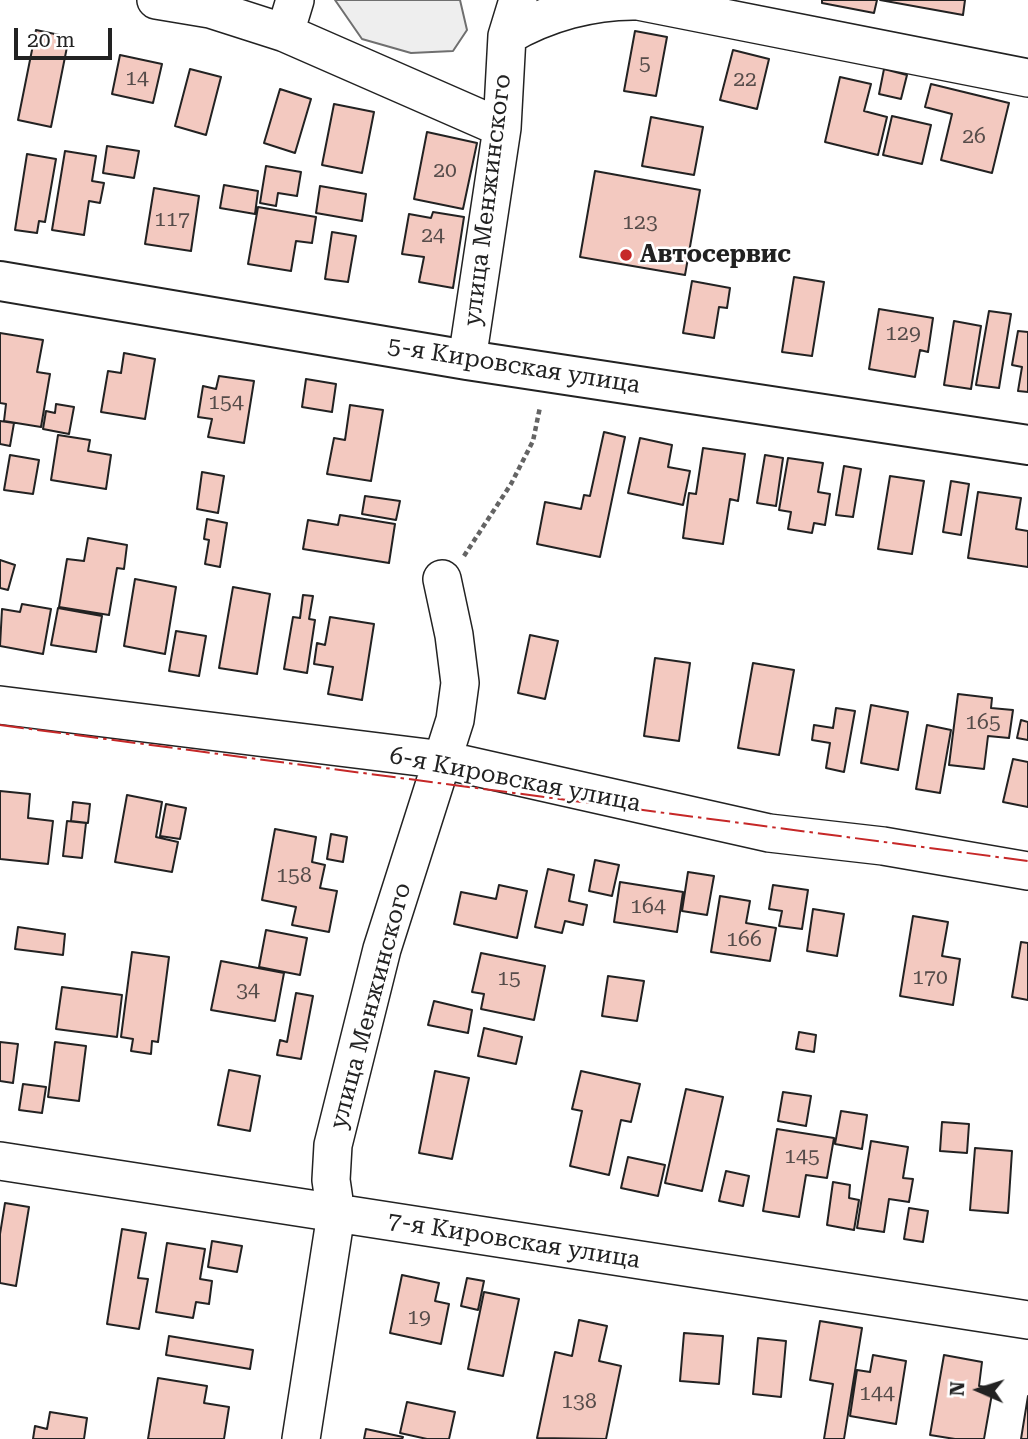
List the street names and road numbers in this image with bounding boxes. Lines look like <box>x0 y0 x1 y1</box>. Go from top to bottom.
street label: улица Менжинского <box>458 72 518 328</box>
street label: 5-я Кировская улица <box>386 332 642 400</box>
street label: 6-я Кировская улица <box>387 742 643 818</box>
street label: улица Менжинского <box>324 880 418 1132</box>
street label: 7-я Кировская улица <box>386 1207 642 1275</box>

